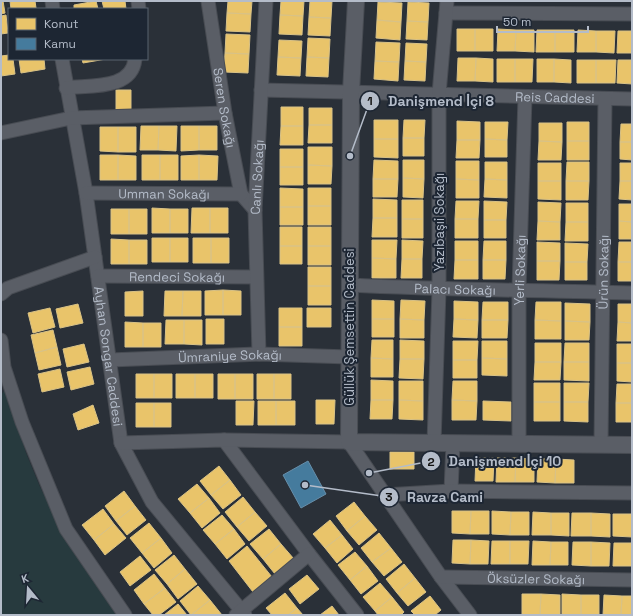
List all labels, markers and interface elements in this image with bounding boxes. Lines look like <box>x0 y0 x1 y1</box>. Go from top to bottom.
legend <box>8 8 148 60</box>
scale bar <box>497 8 588 34</box>
text: 50 m <box>503 14 531 30</box>
text: Konut <box>44 16 79 32</box>
text: Kamu <box>44 36 76 52</box>
street label: Seren Sokağı <box>210 66 240 149</box>
callout: Danişmend İçi 8 <box>360 88 502 114</box>
street label: Reis Caddesi <box>515 88 595 107</box>
text: Danişmend İçi 8 <box>388 92 495 110</box>
text: 1 <box>367 93 373 109</box>
street label: Canlı Sokağı <box>246 139 267 215</box>
street label: Yazıbaşıi Sokağı <box>431 173 448 271</box>
street label: Umman Sokağı <box>118 185 210 202</box>
street label: Yerli Sokağı <box>510 234 529 305</box>
street label: Ürün Sokağı <box>594 235 612 309</box>
street label: Güllük Şemsettin Caddesi <box>341 248 358 406</box>
street label: Rendeci Sokağı <box>129 268 225 285</box>
street label: Palacı Sokağı <box>414 279 496 298</box>
street label: Ayhan Songar Caddesi <box>91 285 127 427</box>
street label: Ümraniye Sokağı <box>178 345 282 366</box>
callout: Danişmend İçi 10 <box>421 448 569 474</box>
text: Danişmend İçi 10 <box>449 452 561 470</box>
text: 2 <box>427 454 435 470</box>
callout: Ravza Cami <box>379 484 491 510</box>
text: Ravza Cami <box>407 488 483 506</box>
text: 3 <box>385 489 393 505</box>
north arrow <box>8 568 48 608</box>
street label: Öksüzler Sokağı <box>487 569 585 588</box>
text: K <box>19 571 30 586</box>

